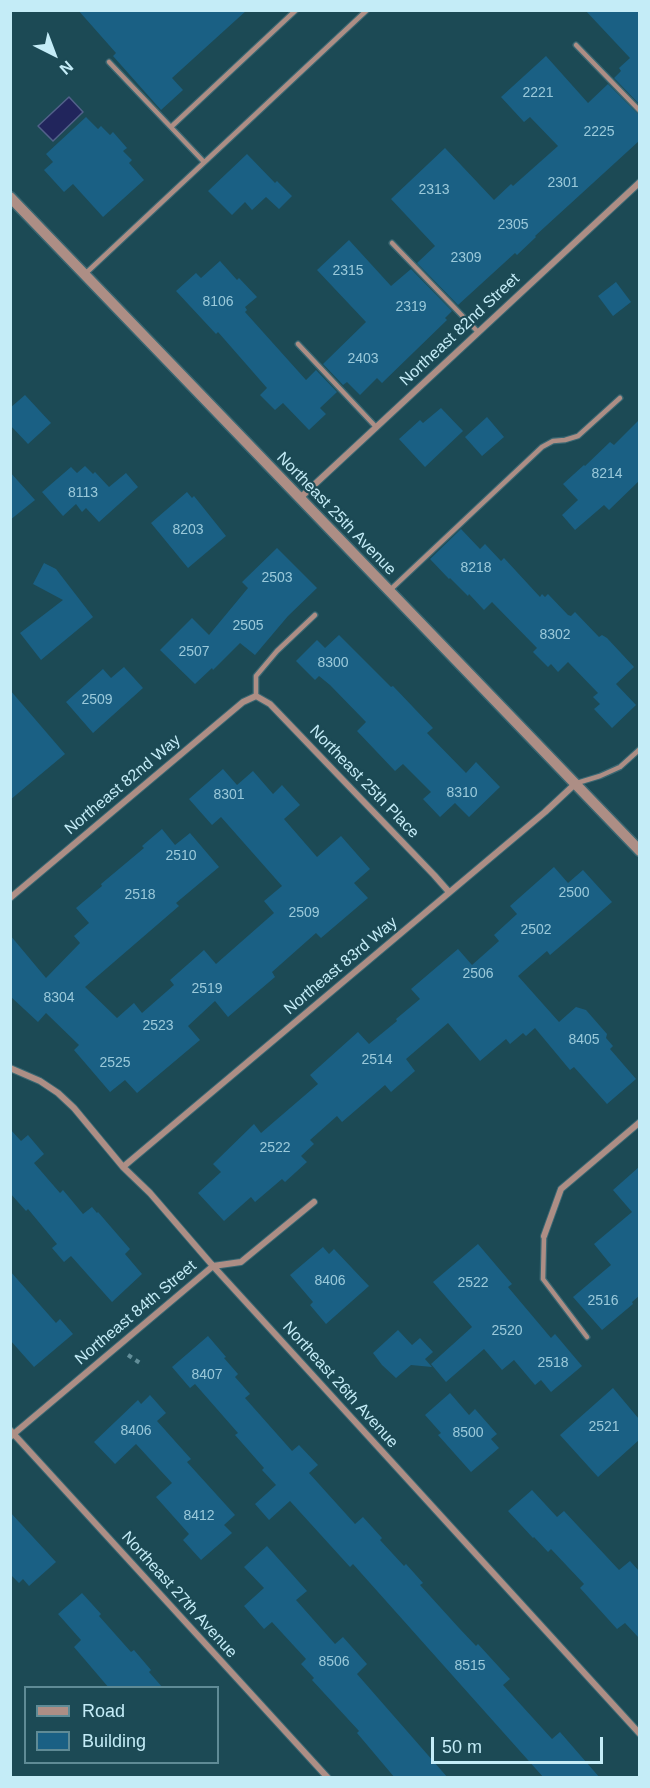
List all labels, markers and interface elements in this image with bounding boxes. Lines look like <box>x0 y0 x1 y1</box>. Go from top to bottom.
north arrow <box>24 24 84 84</box>
text: N <box>56 58 76 78</box>
house number: 2221 <box>522 85 554 101</box>
house number: 2225 <box>583 124 615 140</box>
house number: 2301 <box>547 175 579 191</box>
house number: 2313 <box>418 182 450 198</box>
house number: 2305 <box>497 217 529 233</box>
house number: 2309 <box>450 250 482 266</box>
house number: 2315 <box>332 263 364 279</box>
street label: Northeast 82nd Street <box>396 270 524 390</box>
house number: 8106 <box>202 294 234 310</box>
house number: 2319 <box>395 299 427 315</box>
house number: 2403 <box>347 351 379 367</box>
street label: Northeast 25th Avenue <box>272 449 400 579</box>
house number: 8214 <box>591 466 623 482</box>
house number: 8113 <box>68 485 98 501</box>
house number: 8203 <box>172 522 204 538</box>
house number: 8218 <box>460 560 492 576</box>
house number: 2503 <box>261 570 293 586</box>
house number: 2505 <box>232 618 264 634</box>
house number: 8302 <box>539 627 571 643</box>
house number: 2507 <box>178 644 210 660</box>
house number: 8300 <box>317 655 349 671</box>
house number: 2509 <box>81 692 113 708</box>
street label: Northeast 25th Place <box>305 722 423 842</box>
street label: Northeast 82nd Way <box>61 731 185 839</box>
house number: 8310 <box>446 785 478 801</box>
house number: 8301 <box>213 787 245 803</box>
house number: 2510 <box>165 848 197 864</box>
house number: 2500 <box>558 885 590 901</box>
house number: 2518 <box>124 887 156 903</box>
house number: 2509 <box>288 905 320 921</box>
street label: Northeast 83rd Way <box>281 913 401 1019</box>
house number: 2502 <box>520 922 552 938</box>
house number: 2506 <box>462 966 494 982</box>
house number: 2519 <box>191 981 223 997</box>
house number: 8304 <box>43 990 75 1006</box>
house number: 2523 <box>142 1018 174 1034</box>
house number: 8405 <box>568 1032 600 1048</box>
house number: 2514 <box>361 1052 393 1068</box>
house number: 2525 <box>99 1055 131 1071</box>
house number: 2522 <box>259 1140 291 1156</box>
street label: Northeast 84th Street <box>72 1257 200 1369</box>
house number: 8406 <box>314 1273 346 1289</box>
house number: 2522 <box>457 1275 489 1291</box>
house number: 2516 <box>587 1293 619 1309</box>
street label: Northeast 26th Avenue <box>278 1318 402 1452</box>
house number: 2520 <box>491 1323 523 1339</box>
house number: 2518 <box>537 1355 569 1371</box>
house number: 8407 <box>191 1367 223 1383</box>
house number: 2521 <box>588 1419 620 1435</box>
house number: 8406 <box>120 1423 152 1439</box>
house number: 8500 <box>452 1425 484 1441</box>
house number: 8412 <box>183 1508 215 1524</box>
street label: Northeast 27th Avenue <box>117 1528 241 1662</box>
house number: 8506 <box>318 1654 350 1670</box>
house number: 8515 <box>454 1658 486 1674</box>
legend <box>24 1686 219 1764</box>
text: Road <box>82 1701 125 1721</box>
scale bar <box>434 1725 606 1763</box>
text: Building <box>82 1731 146 1751</box>
text: 50 m <box>442 1737 482 1757</box>

